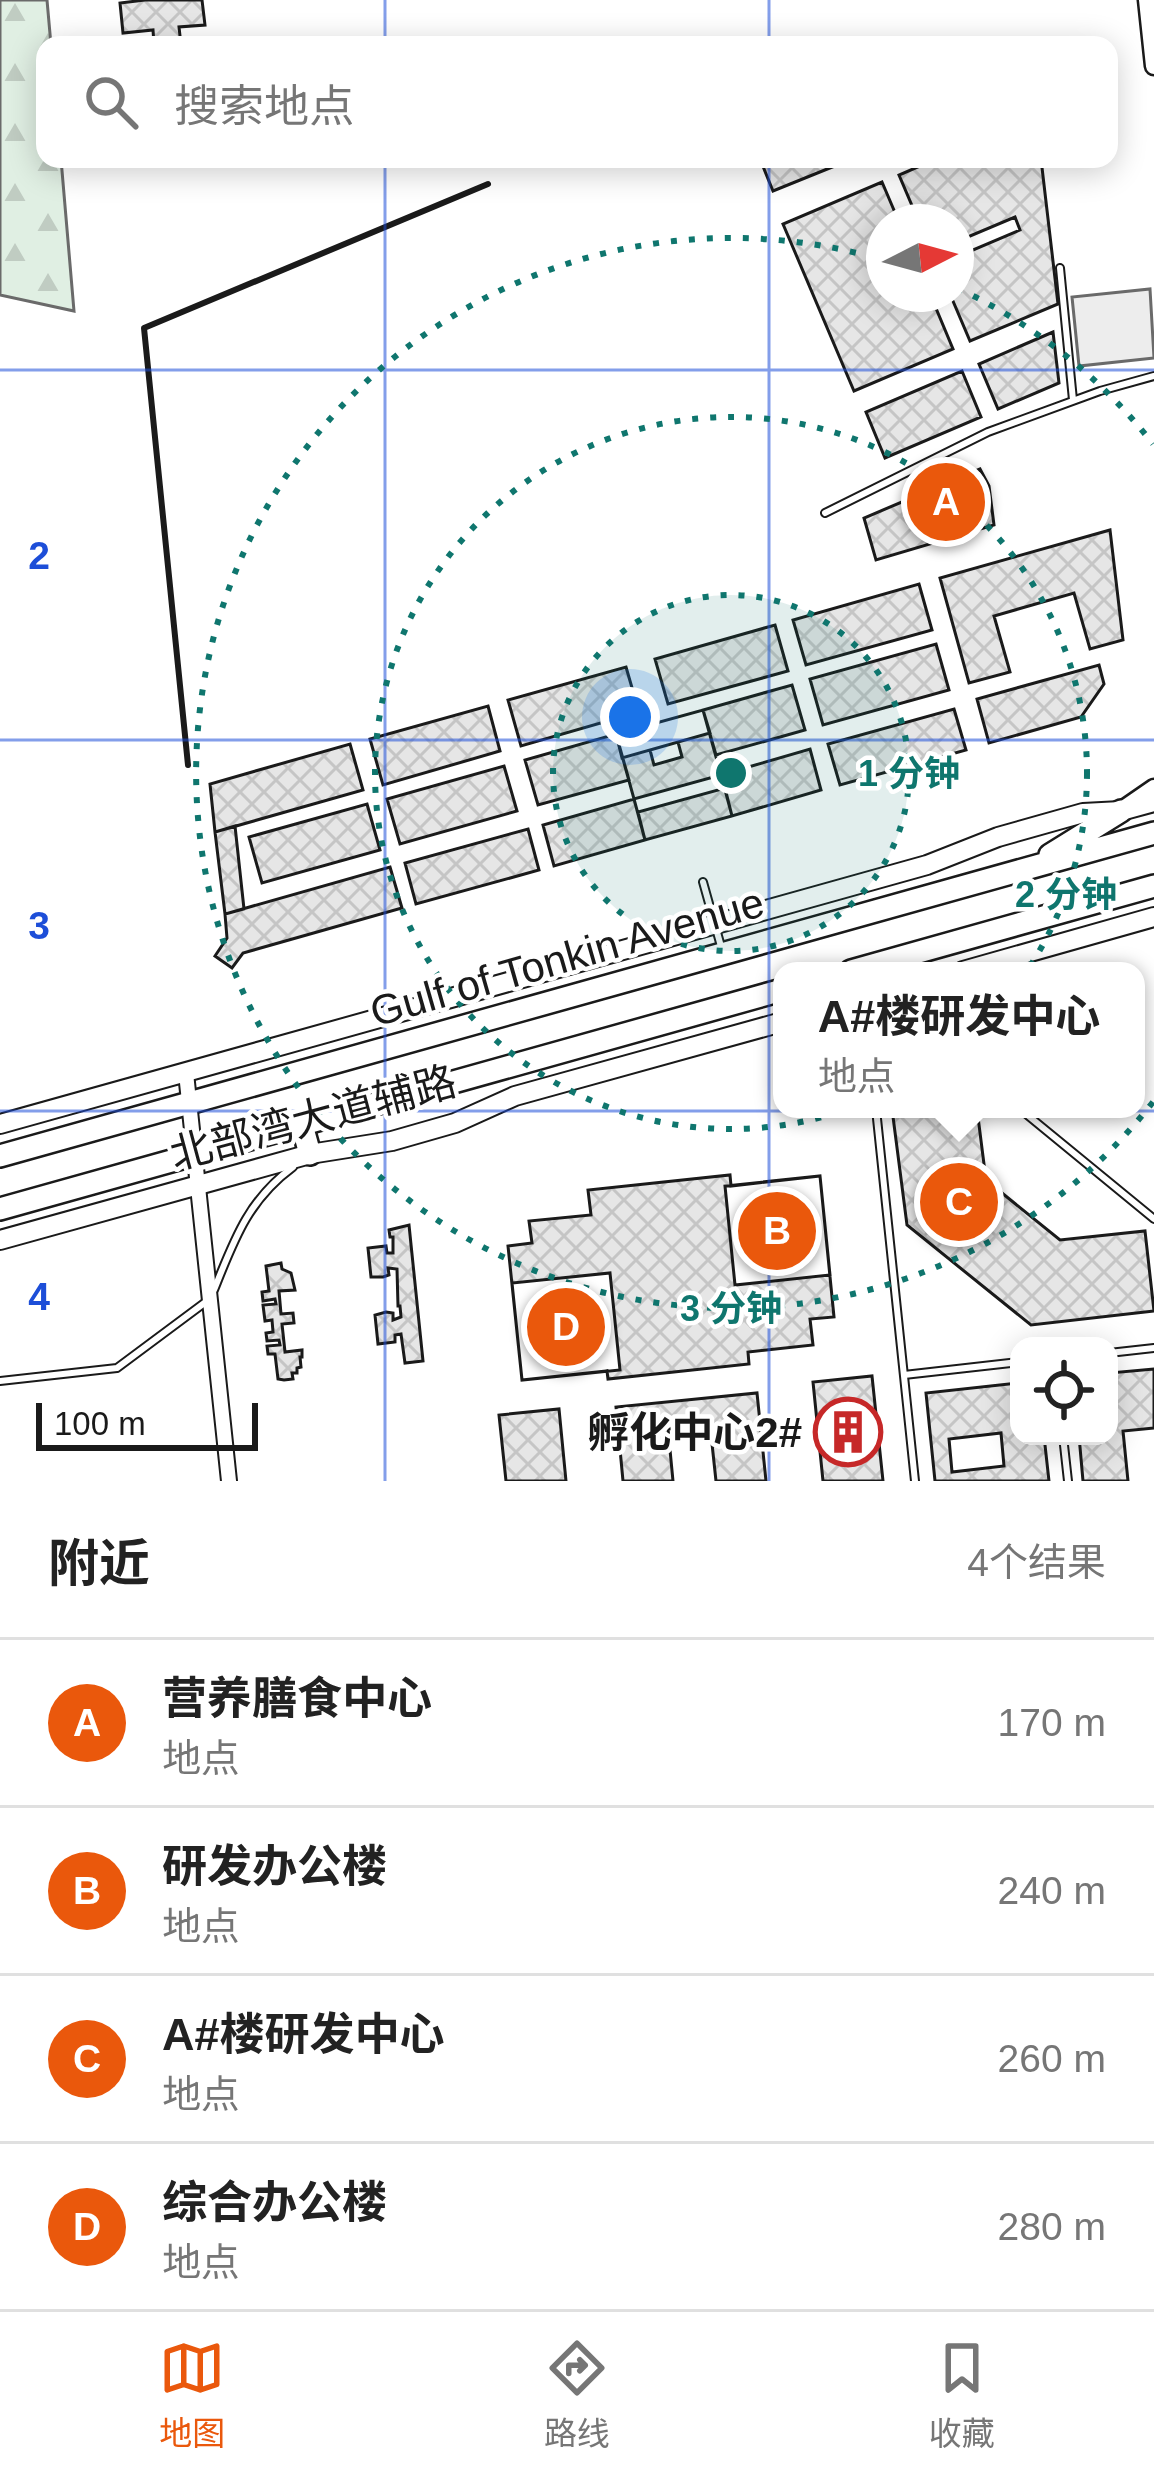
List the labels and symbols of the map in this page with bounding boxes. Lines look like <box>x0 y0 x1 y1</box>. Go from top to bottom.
north arrow <box>866 204 974 312</box>
pin: A <box>907 457 985 547</box>
text: 2 <box>28 534 50 577</box>
your location <box>600 687 660 747</box>
centre of rings <box>710 752 752 794</box>
text: 1 分钟 <box>858 753 960 794</box>
text: 2 分钟 <box>1015 874 1117 915</box>
street label: Gulf of Tonkin Avenue <box>365 878 769 1036</box>
text: 3 <box>28 904 50 947</box>
street label: 北部湾大道辅路 <box>165 1057 461 1179</box>
pin: C <box>920 1157 998 1247</box>
pin: B <box>738 1186 816 1276</box>
text: 4 <box>28 1275 50 1318</box>
pin: D <box>527 1282 605 1372</box>
text: 3 分钟 <box>680 1288 782 1329</box>
scale bar <box>36 1397 258 1450</box>
building icon: 孵化中心2# <box>813 1397 883 1467</box>
place label: 孵化中心2# <box>587 1409 802 1456</box>

